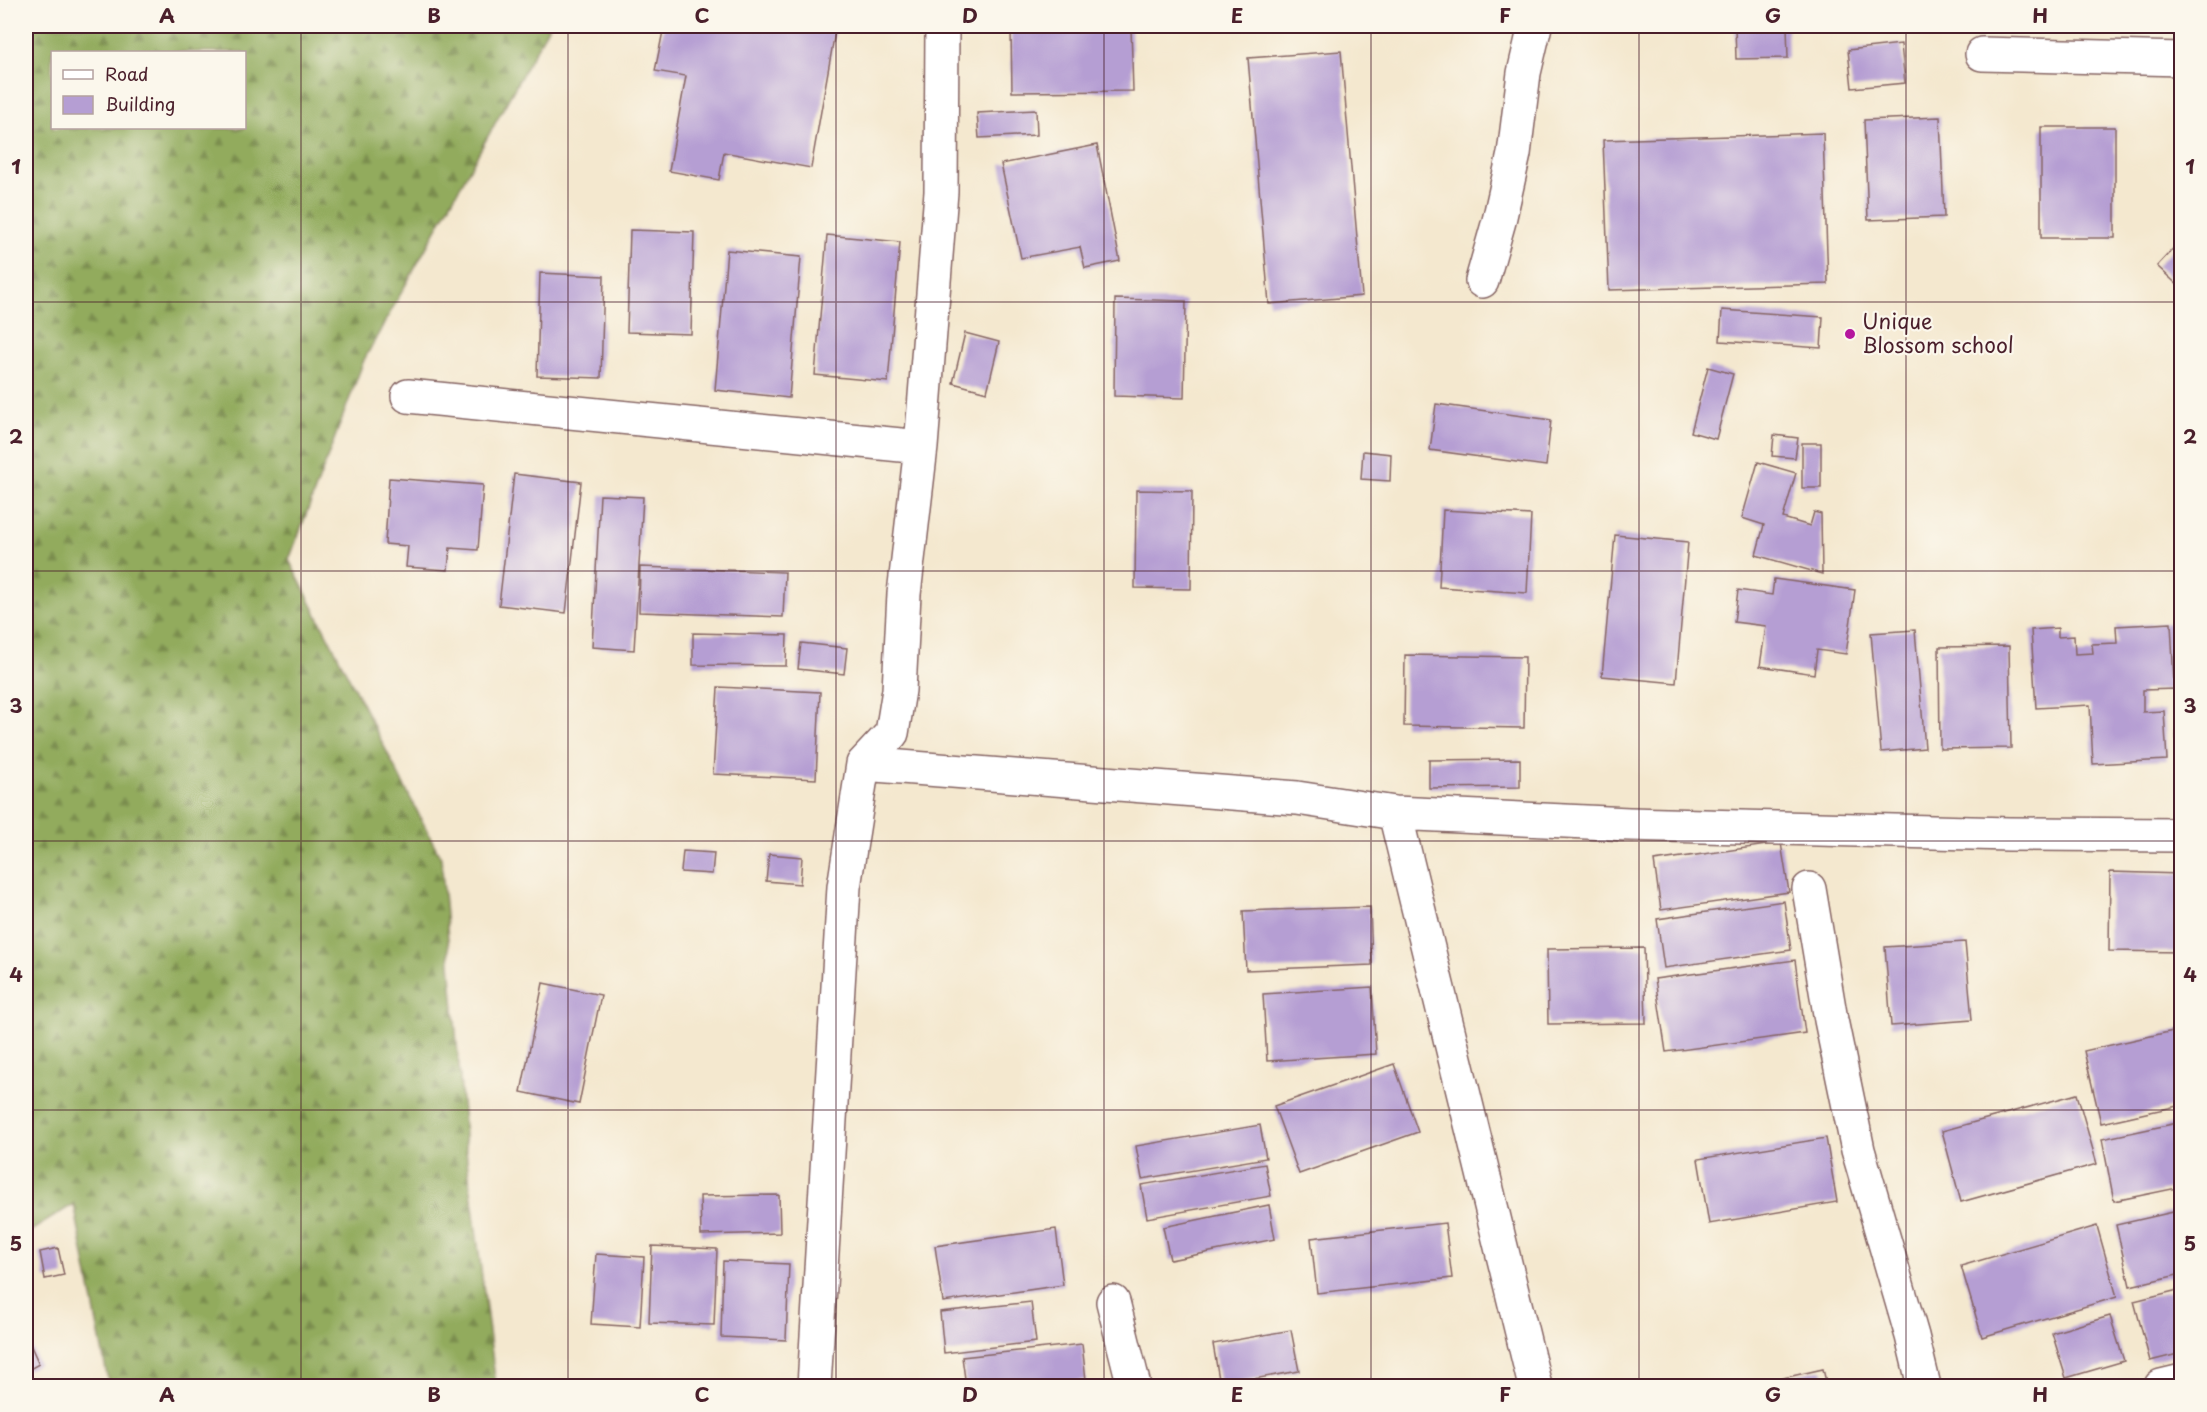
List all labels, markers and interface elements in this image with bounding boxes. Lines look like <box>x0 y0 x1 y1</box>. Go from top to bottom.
text: A <box>159 0 175 30</box>
text: B <box>427 0 441 30</box>
text: C <box>694 0 710 30</box>
text: D <box>962 0 978 30</box>
text: E <box>1231 0 1243 30</box>
text: F <box>1499 0 1511 30</box>
text: G <box>1765 0 1781 30</box>
text: H <box>2032 0 2048 30</box>
legend <box>51 51 246 129</box>
text: Road <box>105 60 149 87</box>
text: Building <box>105 90 175 117</box>
text: 1 <box>11 151 21 181</box>
text: 1 <box>2185 151 2195 181</box>
place label: Unique Blossom school <box>1862 304 2014 360</box>
marker: Unique Blossom school <box>1843 327 1857 341</box>
text: 2 <box>9 421 23 451</box>
text: 2 <box>2183 421 2197 451</box>
text: 3 <box>9 690 23 720</box>
text: 3 <box>2183 690 2197 720</box>
text: 4 <box>9 959 23 989</box>
text: 4 <box>2183 959 2197 989</box>
text: 5 <box>10 1228 22 1258</box>
text: 5 <box>2184 1228 2196 1258</box>
text: A <box>159 1379 175 1409</box>
text: B <box>427 1379 441 1409</box>
text: C <box>694 1379 710 1409</box>
text: D <box>962 1379 978 1409</box>
text: E <box>1231 1379 1243 1409</box>
text: F <box>1499 1379 1511 1409</box>
text: G <box>1765 1379 1781 1409</box>
text: H <box>2032 1379 2048 1409</box>

